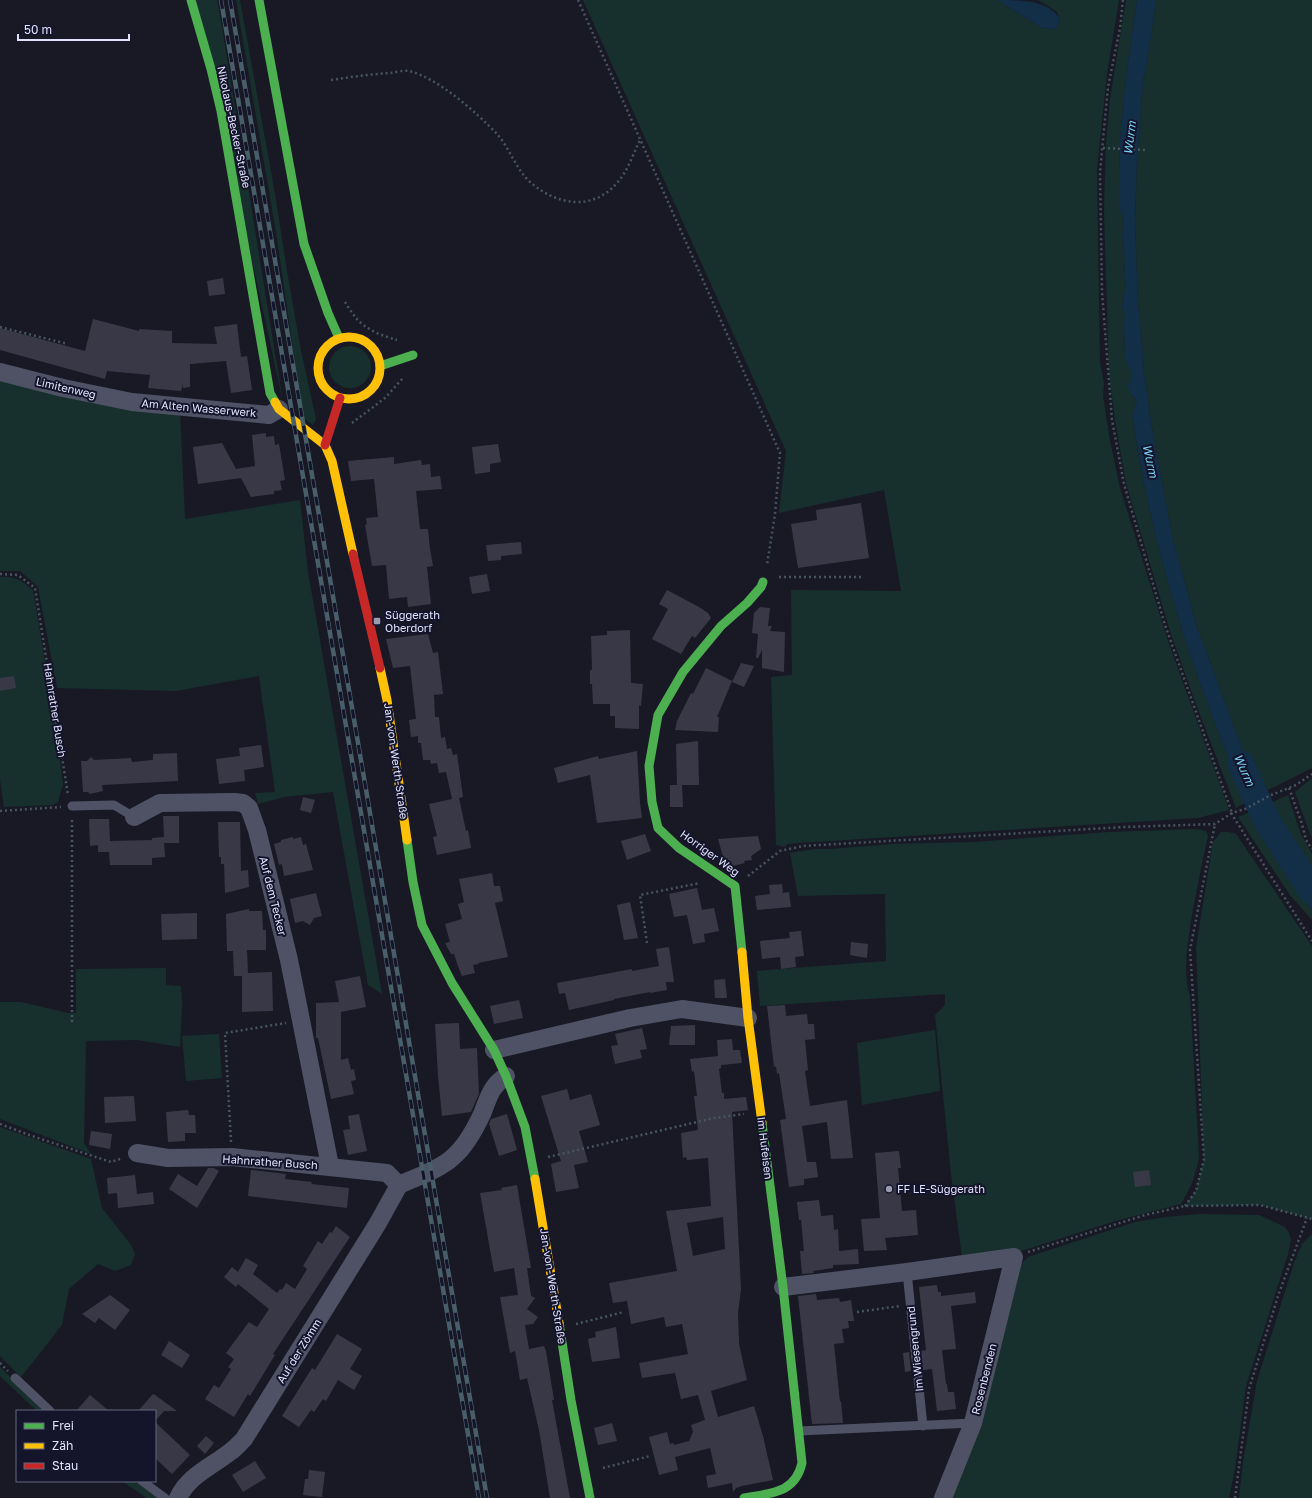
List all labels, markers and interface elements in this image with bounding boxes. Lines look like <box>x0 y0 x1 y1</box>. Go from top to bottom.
scale bar <box>18 16 129 42</box>
text: 50 m <box>24 22 52 37</box>
street label: Nikolaus-Becker-Straße <box>215 65 254 189</box>
water label: Wurm <box>1120 119 1139 156</box>
street label: Limitenweg <box>35 374 97 401</box>
street label: Am Alten Wasserwerk <box>141 396 257 419</box>
water label: Wurm <box>1140 443 1162 480</box>
place label: Süggerath Oberdorf <box>385 608 440 634</box>
marker: Süggerath Oberdorf <box>372 616 382 626</box>
street label: Hahnrather Busch <box>42 662 69 758</box>
street label: Jan-von-Werth-Straße <box>382 702 411 820</box>
water label: Wurm <box>1231 751 1259 790</box>
street label: Horriger Weg <box>678 827 742 878</box>
street label: Auf dem Tecker <box>257 855 290 937</box>
street label: Im Hufeisen <box>755 1116 776 1180</box>
street label: Hahnrather Busch <box>222 1152 318 1171</box>
place label: FF LE-Süggerath <box>897 1182 985 1195</box>
marker: FF LE-Süggerath <box>884 1184 894 1194</box>
street label: Jan-von-Werth-Straße <box>538 1227 569 1345</box>
street label: Im Wiesengrund <box>904 1306 925 1393</box>
street label: Auf der Zömm <box>274 1316 323 1385</box>
street label: Rosenbenden <box>968 1342 999 1416</box>
legend <box>16 1410 156 1482</box>
text: Frei <box>52 1418 74 1433</box>
text: Zäh <box>52 1438 73 1453</box>
text: Stau <box>52 1458 78 1473</box>

